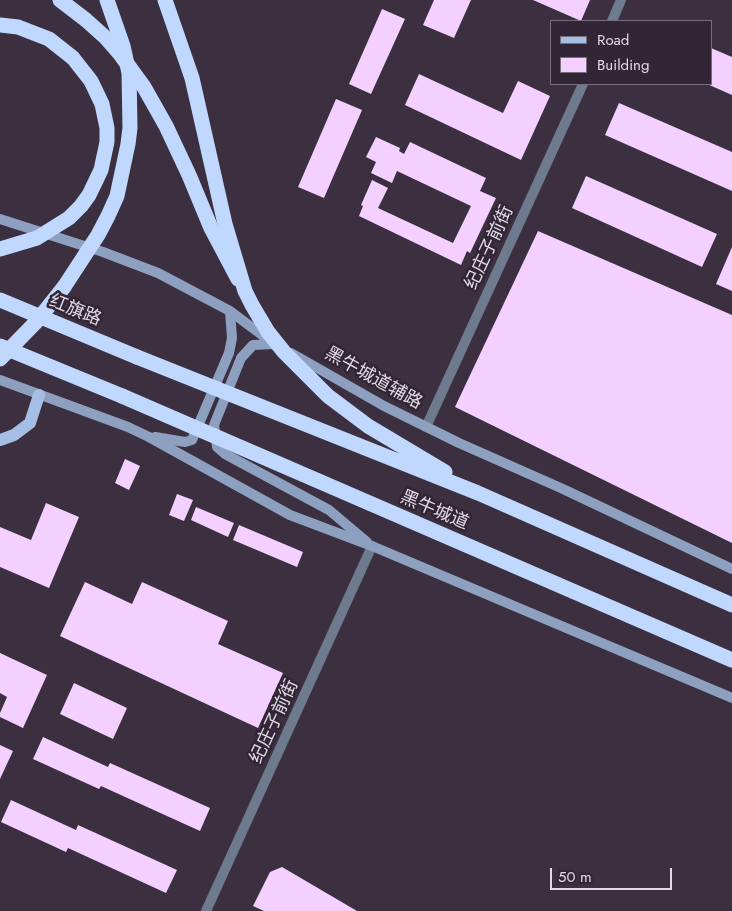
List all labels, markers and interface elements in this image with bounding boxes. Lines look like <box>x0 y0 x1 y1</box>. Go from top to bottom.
legend <box>550 20 712 85</box>
text: Road <box>597 29 629 51</box>
text: Building <box>597 54 649 76</box>
street label: 纪庄子前街 <box>461 203 519 293</box>
street label: 红旗路 <box>46 291 104 331</box>
street label: 黑牛城道辅路 <box>321 343 425 415</box>
street label: 黑牛城道 <box>397 487 471 535</box>
street label: 纪庄子前街 <box>246 677 304 767</box>
scale bar <box>552 858 674 890</box>
text: 50 m <box>558 866 592 888</box>

